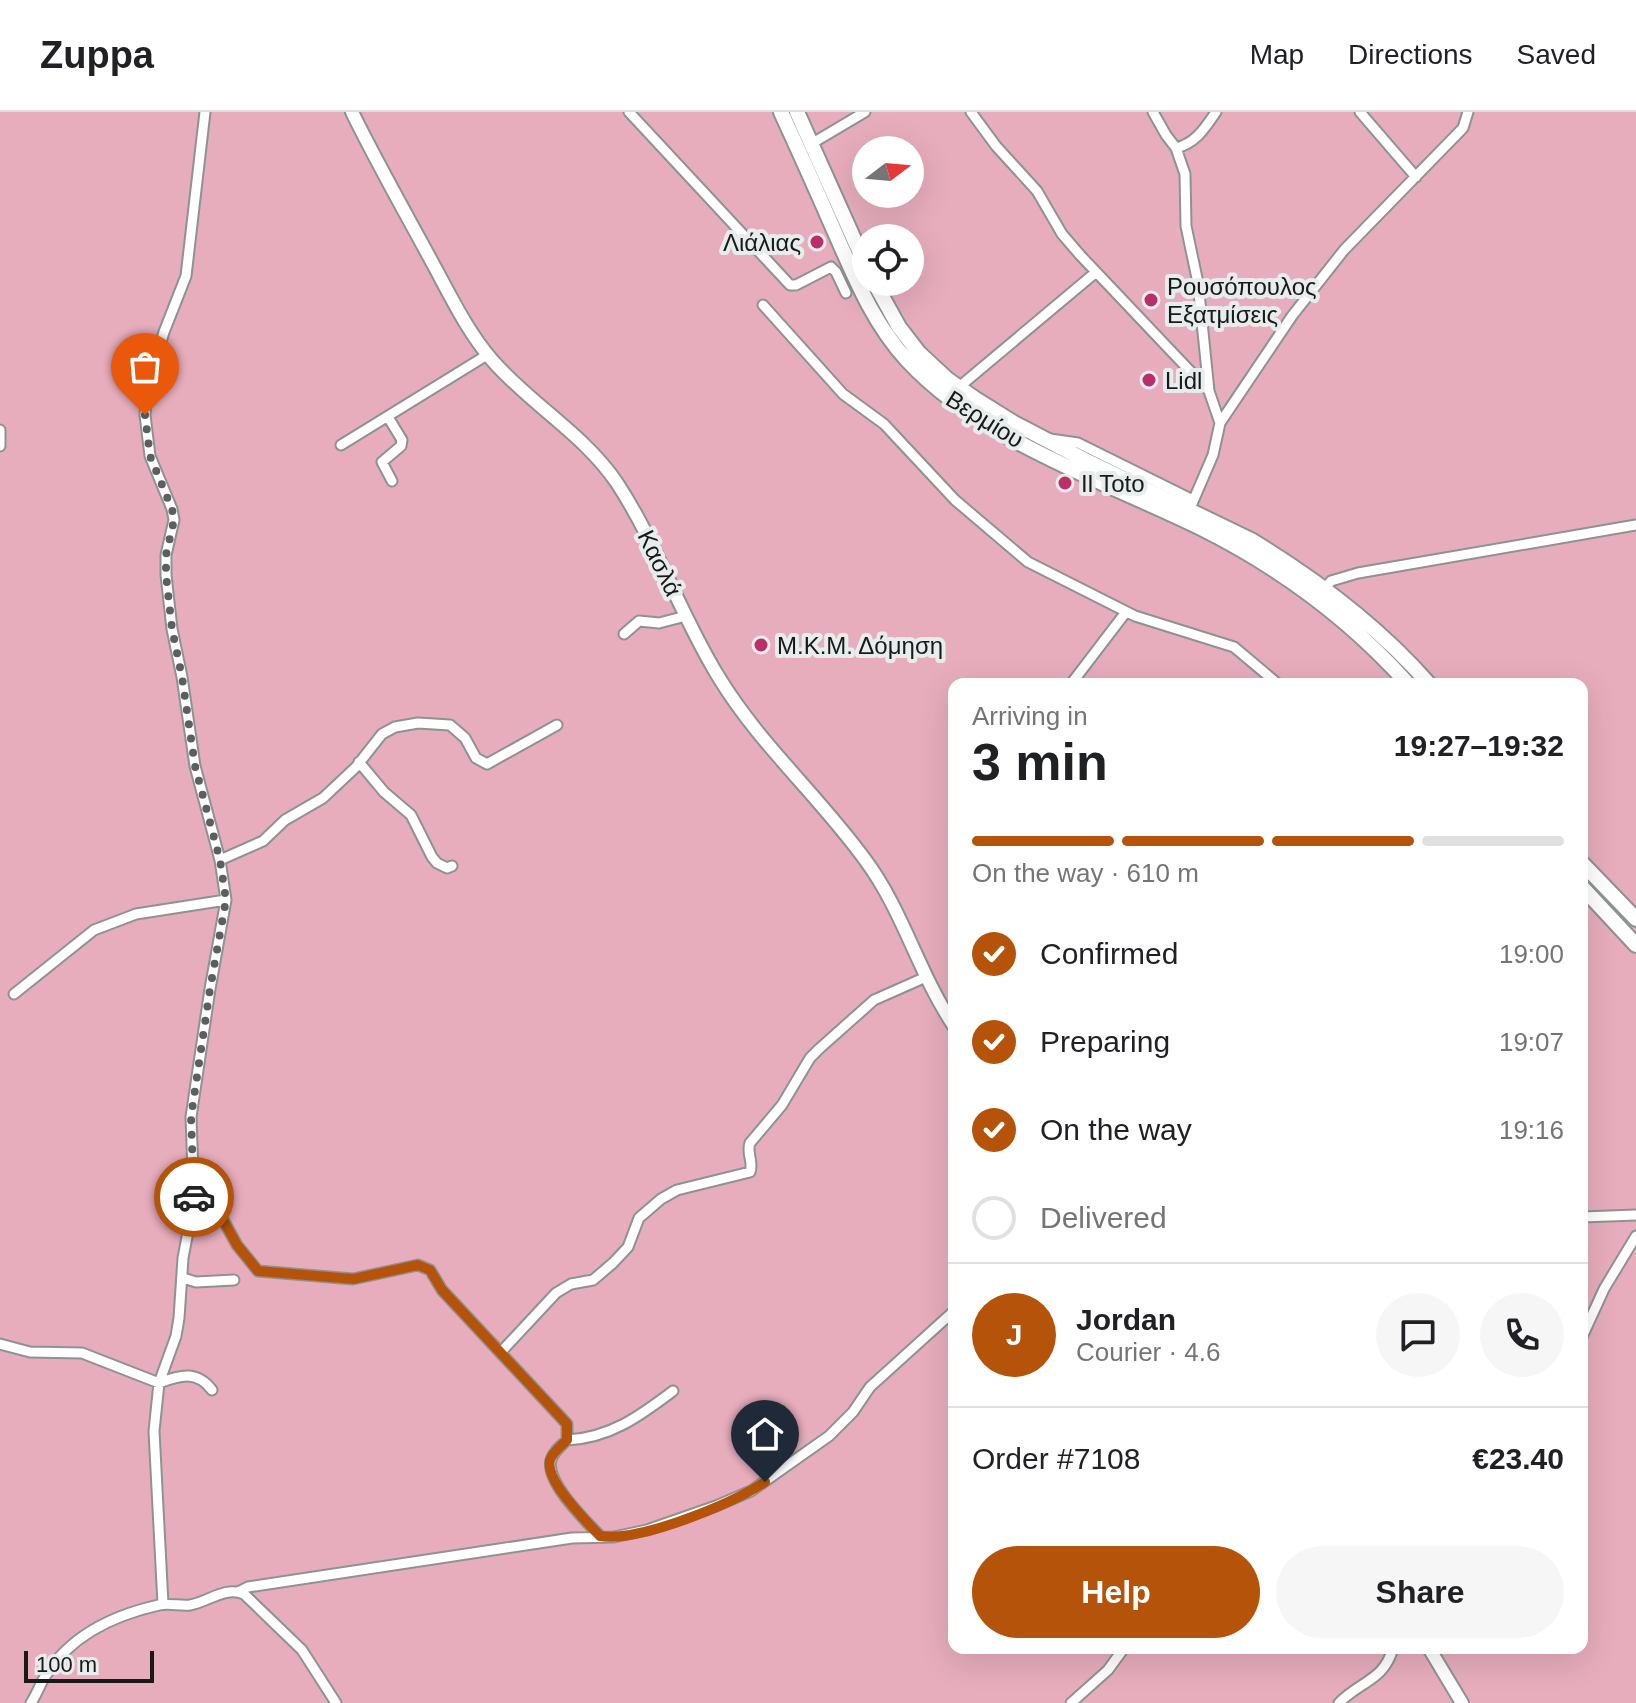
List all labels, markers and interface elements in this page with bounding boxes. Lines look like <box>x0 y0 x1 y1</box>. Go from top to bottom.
text: Zuppa <box>40 34 154 76</box>
text: Map <box>1250 39 1304 70</box>
text: Directions <box>1348 39 1473 70</box>
text: Saved <box>1517 39 1596 70</box>
north arrow <box>852 136 924 208</box>
map controls <box>852 136 924 296</box>
button: locate <box>852 224 924 296</box>
place label: Λιάλιας <box>723 229 801 256</box>
marker: Λιάλιας <box>808 233 826 251</box>
place label: Ρουσόπουλος Εξατμίσεις <box>1167 273 1317 328</box>
marker: Ρουσόπουλος Εξατμίσεις <box>1142 291 1160 309</box>
pin <box>111 333 179 415</box>
icon: bag <box>123 345 167 389</box>
place label: Lidl <box>1165 367 1202 394</box>
marker: Lidl <box>1140 371 1158 389</box>
street label: Βερμίου <box>941 385 1029 453</box>
place label: Il Toto <box>1081 470 1145 497</box>
marker: Il Toto <box>1056 474 1074 492</box>
street label: Κασλά <box>633 526 688 600</box>
place label: Μ.Κ.Μ. Δόμηση <box>777 632 943 659</box>
marker: Μ.Κ.Μ. Δόμηση <box>752 636 770 654</box>
text: Arriving in <box>972 701 1088 731</box>
text: 19:27–19:32 <box>1394 729 1564 762</box>
text: 3 min <box>972 733 1108 791</box>
text: On the way · 610 m <box>972 858 1199 888</box>
icon: check <box>972 932 1016 976</box>
text: Confirmed <box>1040 937 1178 970</box>
text: 19:00 <box>1499 939 1564 969</box>
icon: check <box>972 1020 1016 1064</box>
text: Preparing <box>1040 1025 1170 1058</box>
text: 19:07 <box>1499 1027 1564 1057</box>
icon: check <box>972 1108 1016 1152</box>
text: On the way <box>1040 1113 1192 1146</box>
text: 19:16 <box>1499 1115 1564 1145</box>
courier <box>154 1157 234 1237</box>
icon: car <box>172 1175 216 1219</box>
text: Delivered <box>1040 1201 1167 1234</box>
button: chat <box>1376 1293 1460 1377</box>
button: phone <box>1480 1293 1564 1377</box>
text: Jordan <box>1076 1303 1176 1336</box>
text: J <box>1006 1318 1022 1351</box>
text: Courier · 4.6 <box>1076 1337 1221 1367</box>
pin <box>731 1400 799 1482</box>
icon: home <box>743 1412 787 1456</box>
text: Order #7108 <box>972 1442 1140 1475</box>
text: €23.40 <box>1472 1442 1564 1475</box>
button: Help <box>972 1546 1260 1638</box>
button: Share <box>1276 1546 1564 1638</box>
scale bar <box>24 1647 154 1683</box>
text: 100 m <box>36 1652 97 1677</box>

